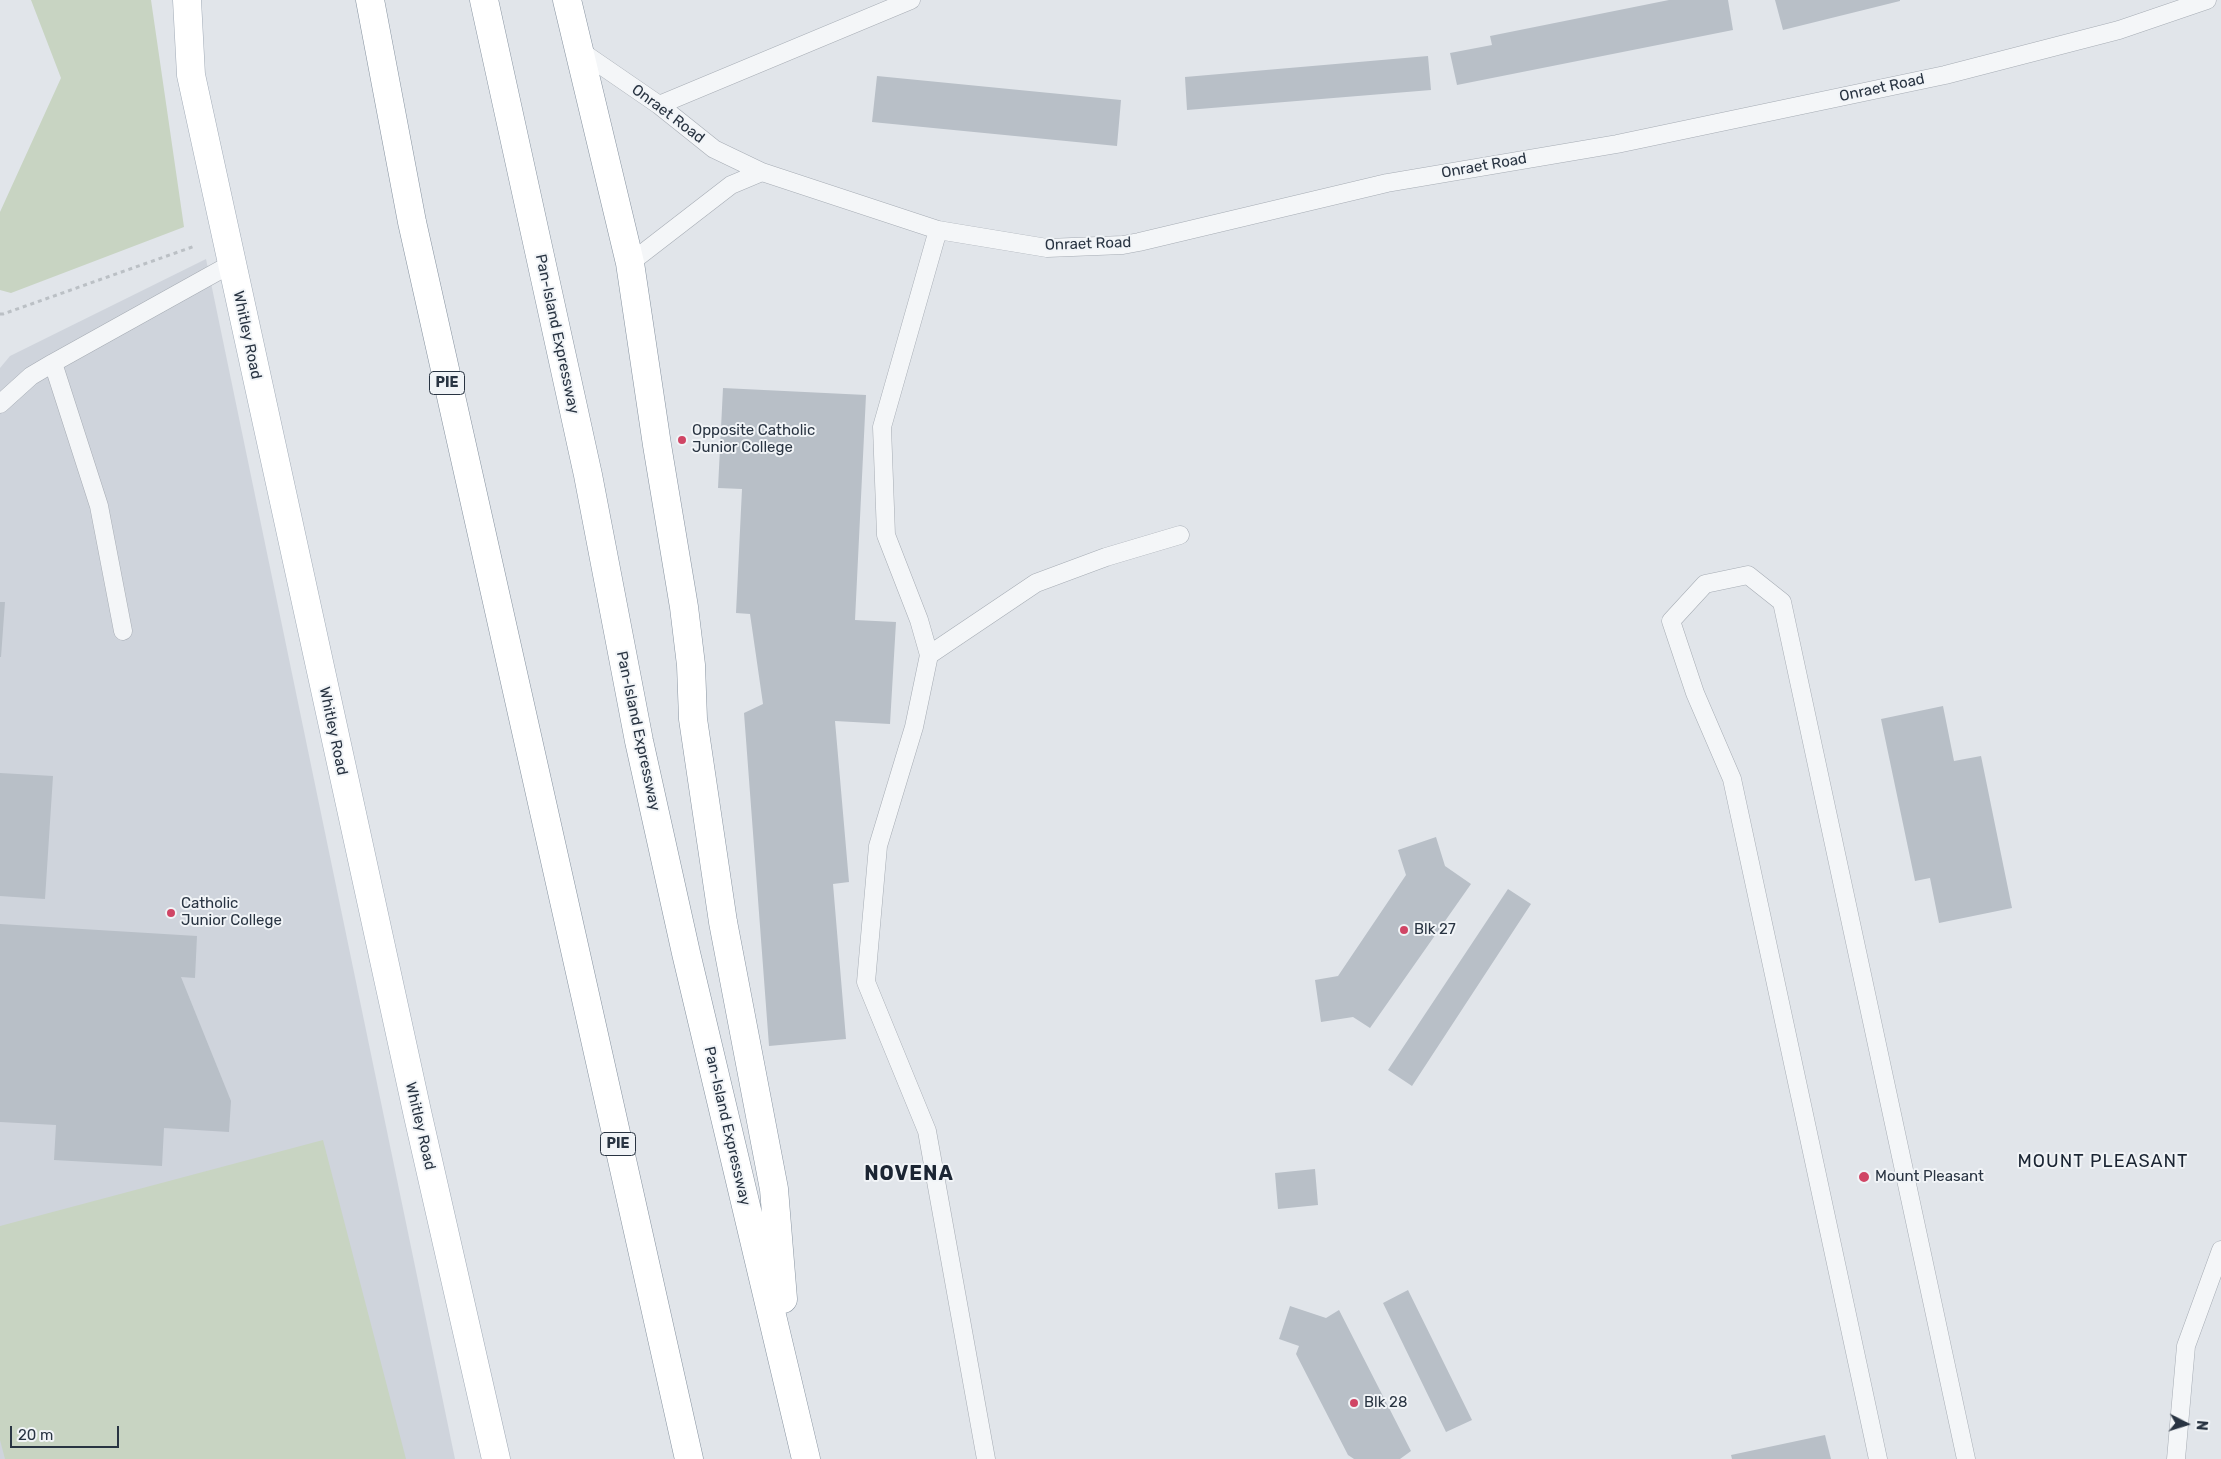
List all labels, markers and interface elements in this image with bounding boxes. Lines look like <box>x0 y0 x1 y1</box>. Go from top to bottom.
street label: Onraet Road <box>1838 70 1926 106</box>
street label: Onraet Road <box>628 81 708 147</box>
street label: Onraet Road <box>1440 150 1528 182</box>
street label: Onraet Road <box>1044 233 1132 255</box>
street label: Pan-Island Expressway <box>531 253 583 415</box>
street label: Whitley Road <box>229 289 265 381</box>
road number: PIE <box>430 372 464 394</box>
place label: Opposite Catholic Junior College <box>692 422 815 457</box>
marker: Opposite Catholic Junior College <box>676 434 688 446</box>
street label: Pan-Island Expressway <box>612 650 664 812</box>
street label: Whitley Road <box>315 685 351 777</box>
place label: Catholic Junior College <box>181 895 282 930</box>
marker: Catholic Junior College <box>165 907 177 919</box>
place label: Blk 27 <box>1414 921 1456 939</box>
marker: Blk 27 <box>1398 924 1410 936</box>
street label: Pan-Island Expressway <box>700 1045 754 1207</box>
street label: Whitley Road <box>401 1080 439 1172</box>
road number: PIE <box>600 1132 636 1156</box>
district label: MOUNT PLEASANT <box>2016 1151 2190 1173</box>
district label: NOVENA <box>863 1162 955 1186</box>
place label: Mount Pleasant <box>1875 1168 1984 1186</box>
marker: Mount Pleasant <box>1857 1170 1871 1184</box>
place label: Blk 28 <box>1364 1394 1407 1412</box>
marker: Blk 28 <box>1348 1397 1360 1409</box>
north arrow <box>2161 1399 2211 1449</box>
scale bar <box>12 1416 121 1448</box>
text: N <box>2193 1420 2210 1431</box>
text: 20 m <box>18 1426 53 1444</box>

